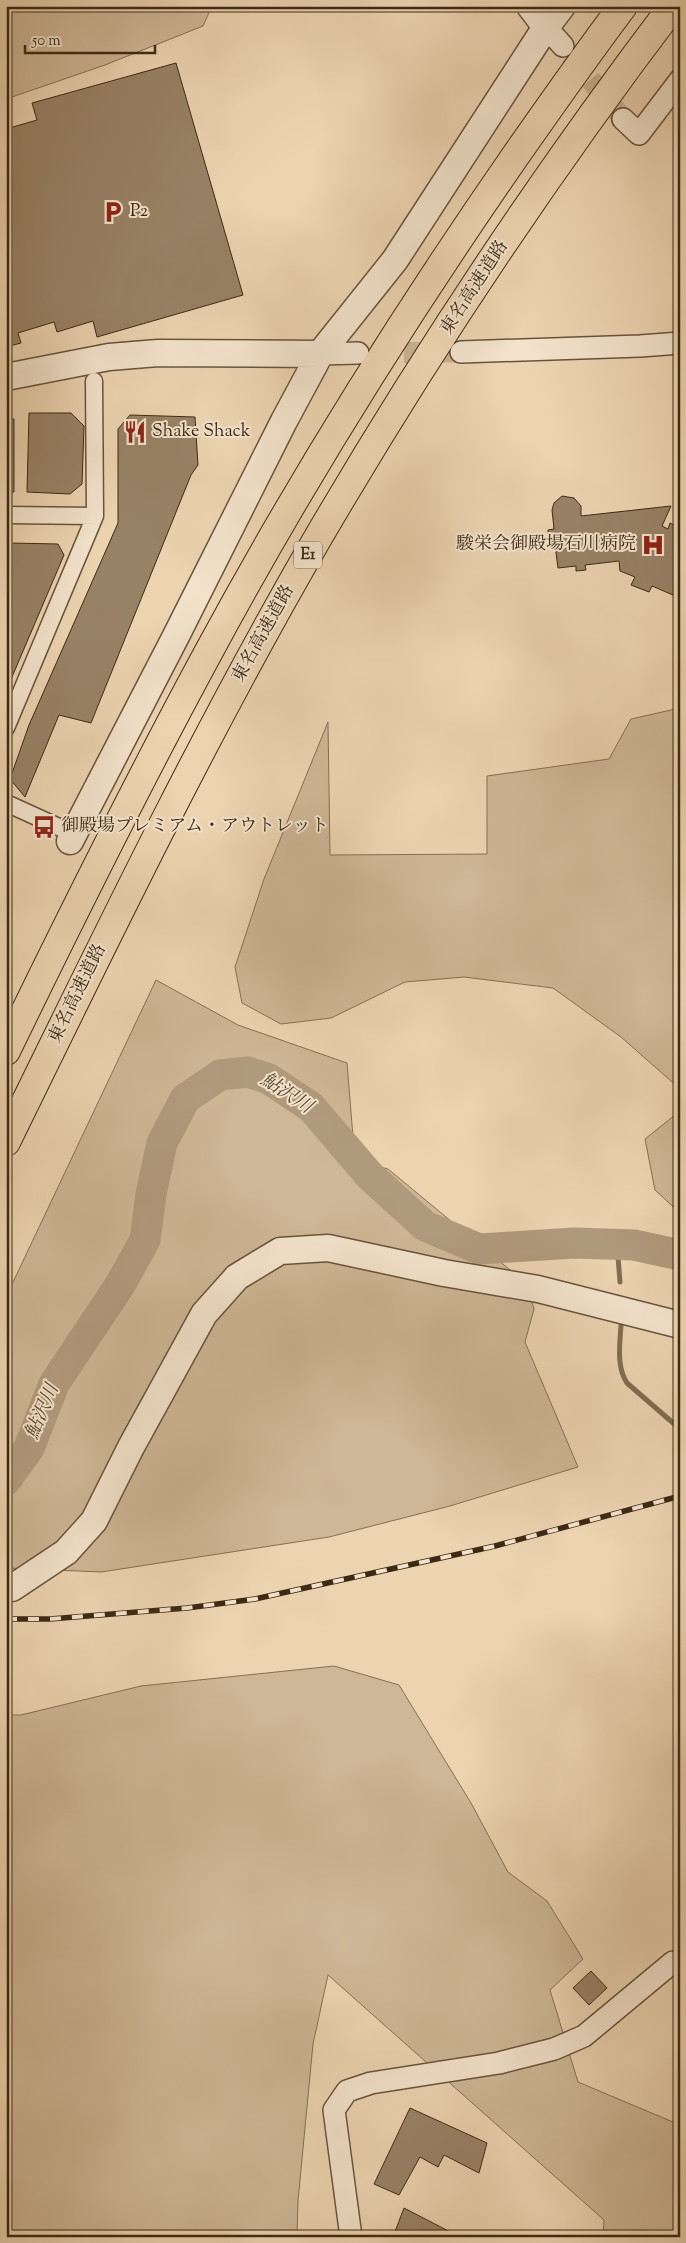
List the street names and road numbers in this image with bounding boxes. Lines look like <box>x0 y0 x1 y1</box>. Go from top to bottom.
street label: 東名高速道路 <box>435 236 515 340</box>
road number: E1 <box>294 542 322 568</box>
street label: 東名高速道路 <box>226 580 302 688</box>
street label: 東名高速道路 <box>43 940 113 1048</box>

